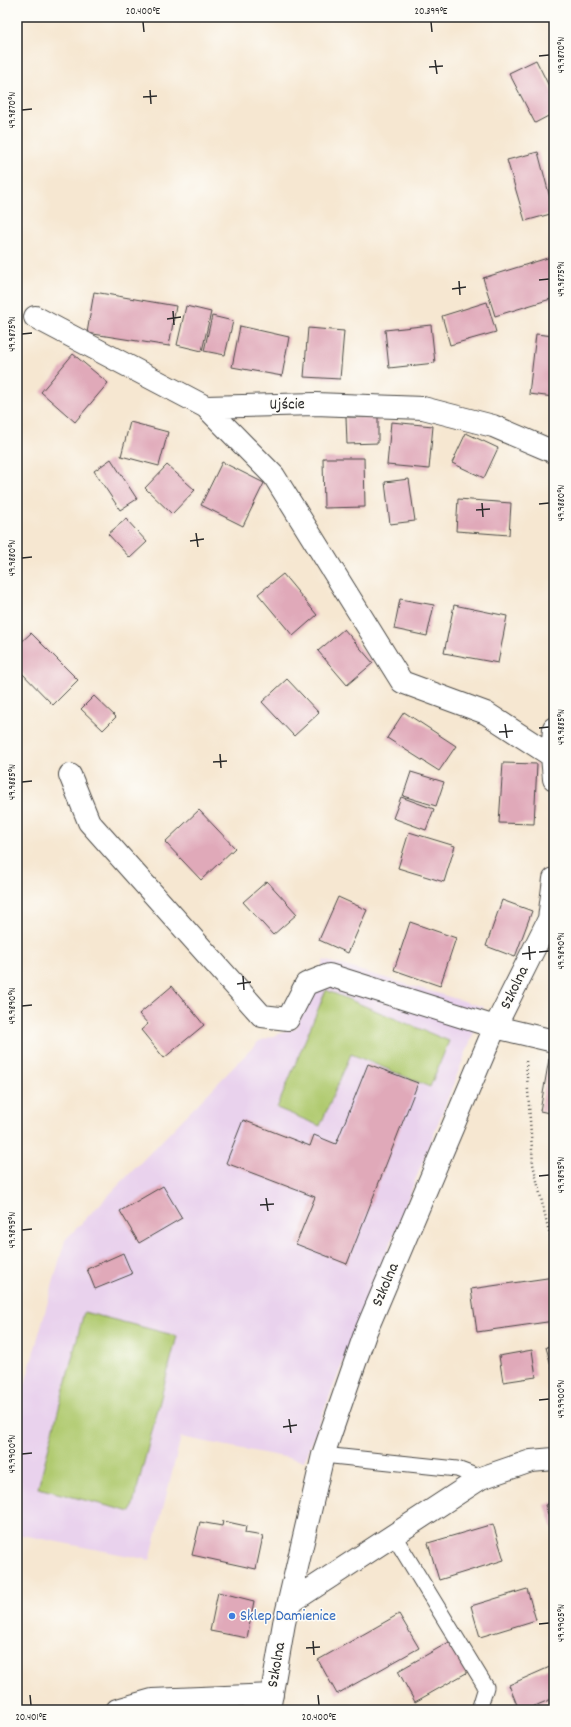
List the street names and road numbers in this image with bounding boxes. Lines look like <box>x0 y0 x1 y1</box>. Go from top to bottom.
street label: Ujście <box>269 393 305 417</box>
street label: Szkolna <box>495 962 536 1014</box>
street label: Szkolna <box>367 1259 406 1310</box>
street label: Szkolna <box>262 1640 292 1689</box>

